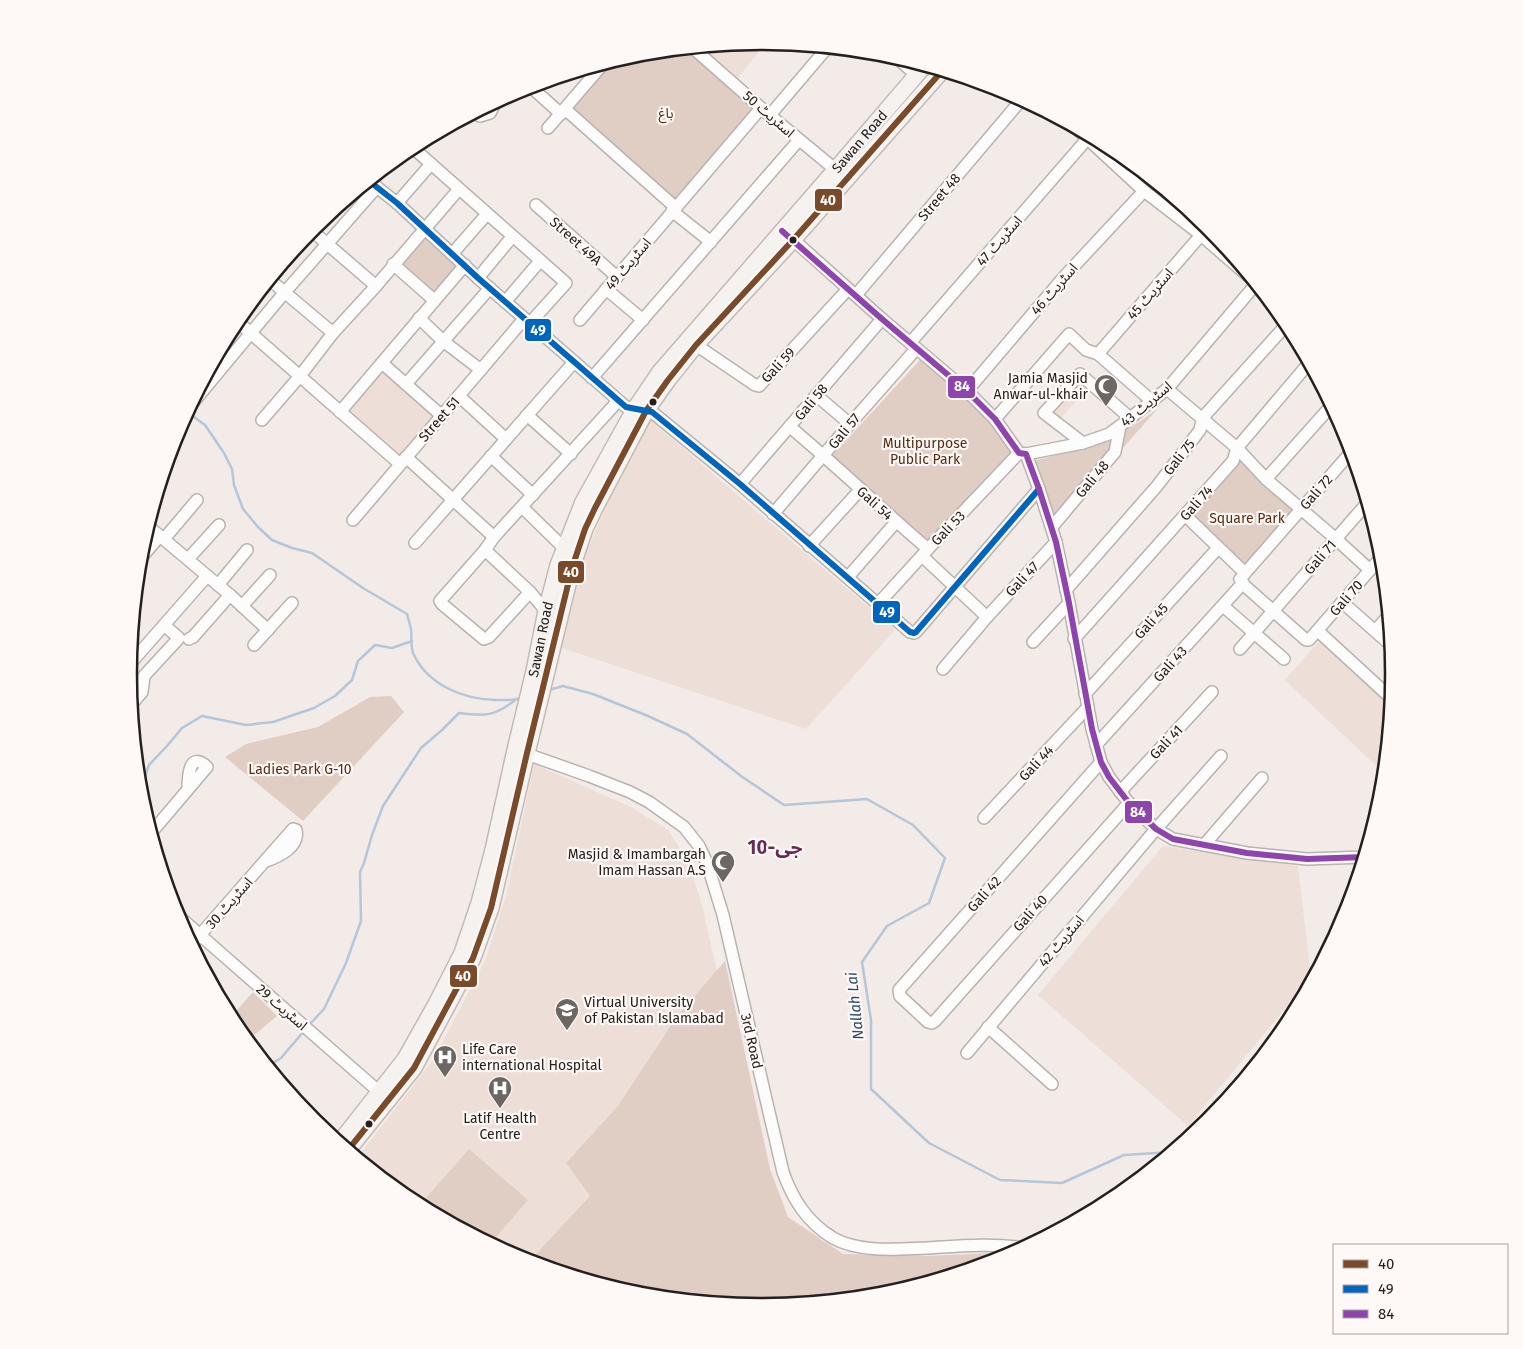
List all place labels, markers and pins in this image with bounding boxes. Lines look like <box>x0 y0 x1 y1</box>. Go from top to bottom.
unlabelled marker <box>788 235 798 245</box>
place label: Jamia Masjid Anwar-ul-khair <box>994 370 1089 403</box>
mosque icon: Jamia Masjid Anwar-ul-khair <box>1093 373 1119 407</box>
unlabelled marker <box>648 397 658 407</box>
place label: Masjid & Imambargah Imam Hassan A.S <box>568 846 706 879</box>
mosque icon: Masjid & Imambargah Imam Hassan A.S <box>710 849 736 883</box>
place label: Virtual University of Pakistan Islamabad <box>584 994 724 1027</box>
school or university icon: Virtual University of Pakistan Islamabad <box>554 997 580 1031</box>
place label: Life Care international Hospital <box>462 1041 602 1074</box>
hospital icon: Life Care international Hospital <box>432 1044 458 1078</box>
hospital icon: Latif Health Centre <box>487 1075 513 1109</box>
place label: Latif Health Centre <box>463 1110 537 1143</box>
unlabelled marker <box>364 1119 374 1129</box>

